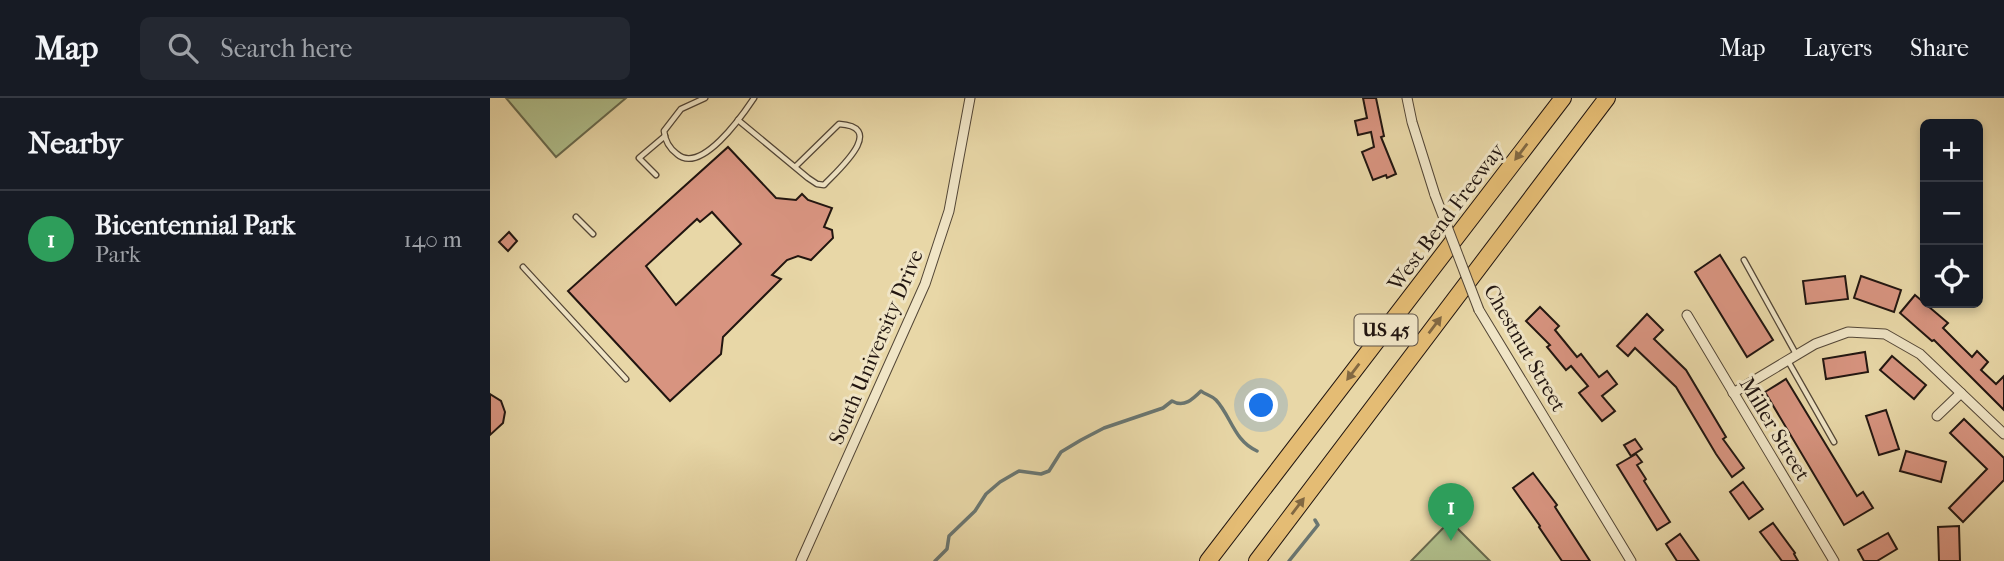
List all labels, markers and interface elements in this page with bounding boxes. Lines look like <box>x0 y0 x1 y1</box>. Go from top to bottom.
search box <box>140 17 630 80</box>
text: Map <box>35 29 98 68</box>
icon: search <box>164 29 202 67</box>
text: Search here <box>220 33 352 64</box>
text: Map <box>1720 34 1766 62</box>
text: Layers <box>1804 34 1872 62</box>
text: Share <box>1910 34 1969 62</box>
map controls <box>1920 119 1983 308</box>
button: + <box>1920 119 1983 182</box>
text: Nearby <box>28 126 123 161</box>
street label: West Bend Freeway <box>1382 138 1510 296</box>
one-way arrow <box>1515 143 1529 161</box>
button: − <box>1920 182 1983 245</box>
text: Bicentennial Park <box>95 210 295 241</box>
text: 1 <box>47 226 55 253</box>
text: 140 m <box>403 226 462 253</box>
text: Park <box>95 241 141 268</box>
button: locate <box>1920 245 1983 308</box>
street label: South University Drive <box>824 246 928 448</box>
street label: Chestnut Street <box>1479 280 1571 416</box>
road number: US 45 <box>1354 314 1418 346</box>
one-way arrow <box>1427 316 1442 334</box>
one-way arrow <box>1347 363 1361 381</box>
street label: Miller Street <box>1735 373 1815 485</box>
your location <box>1244 388 1278 422</box>
pin: 1 <box>1428 483 1474 541</box>
one-way arrow <box>1291 498 1306 516</box>

